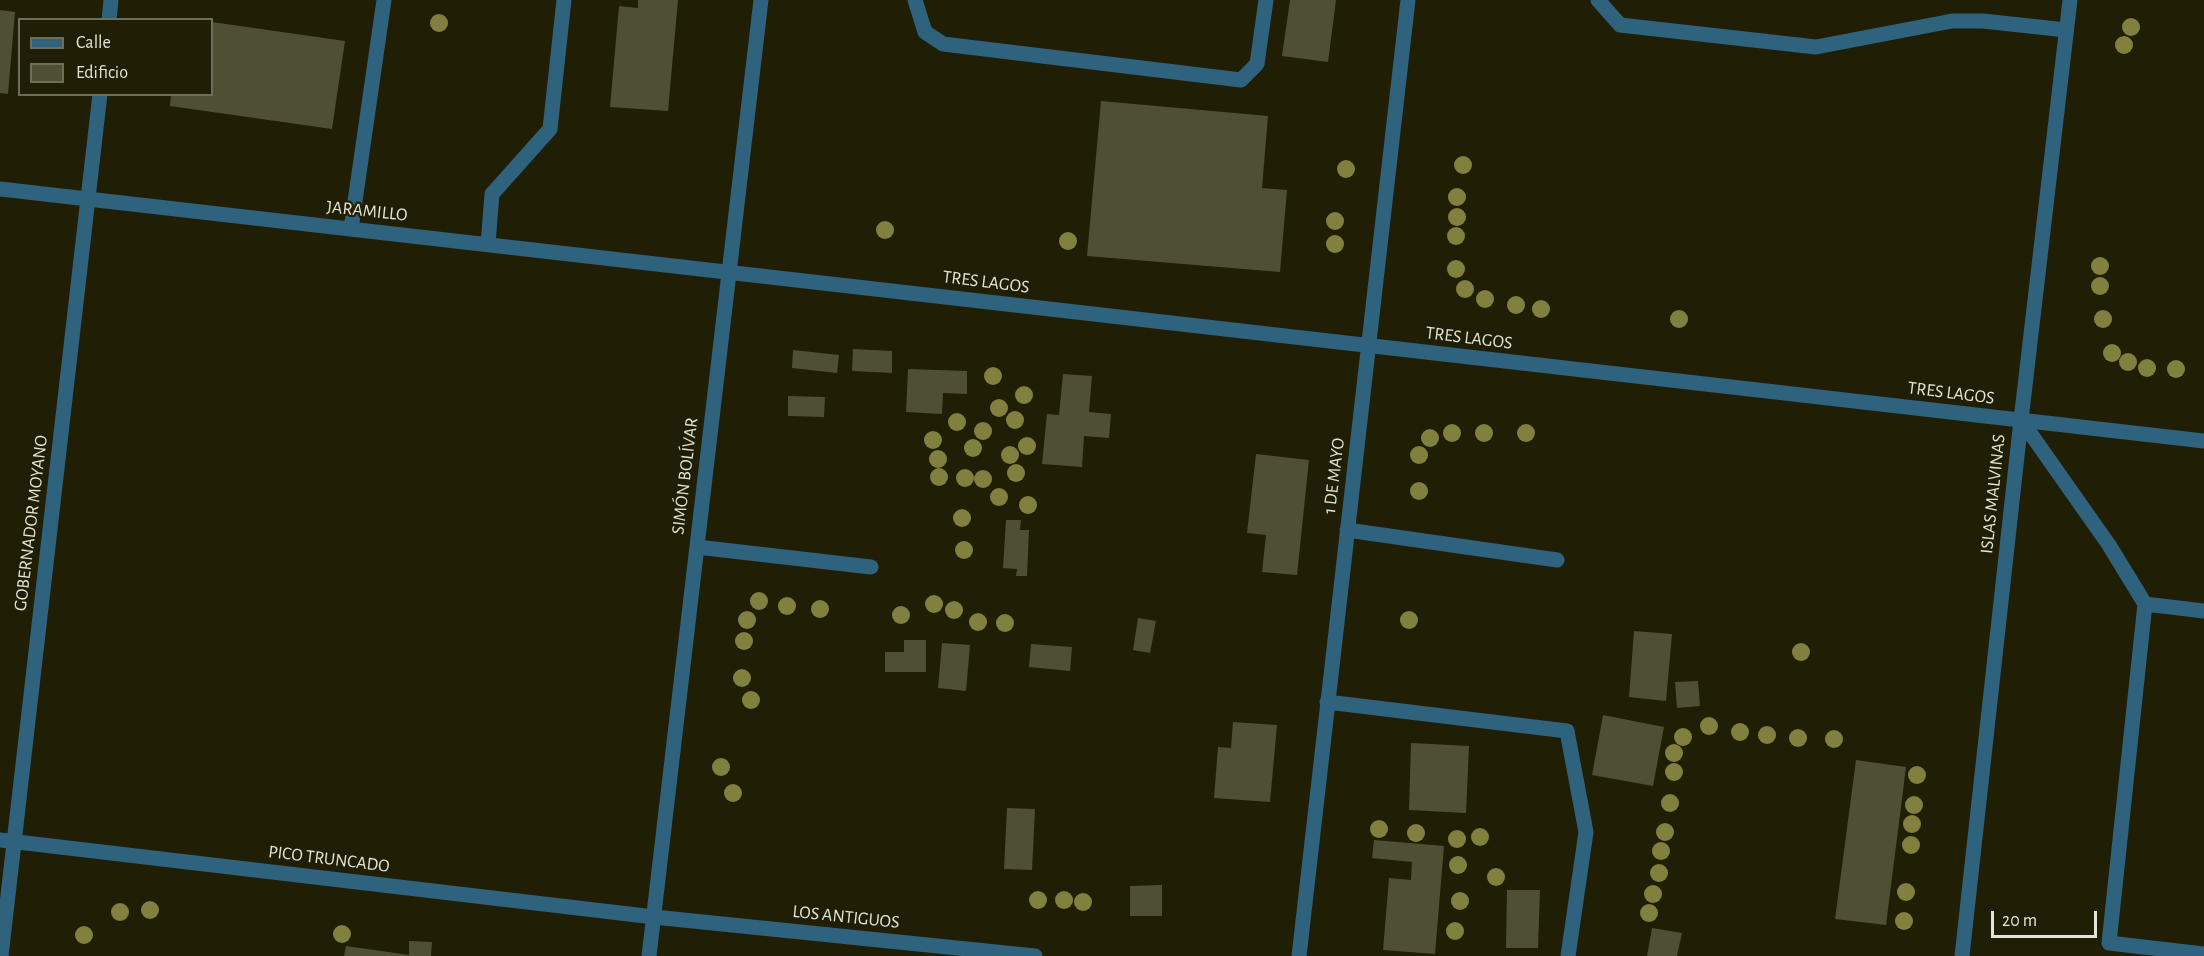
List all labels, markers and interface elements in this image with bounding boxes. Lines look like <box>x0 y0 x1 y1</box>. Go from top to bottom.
legend <box>18 18 213 96</box>
text: Calle <box>76 34 111 52</box>
text: Edificio <box>76 64 128 82</box>
street label: JARAMILLO <box>326 196 408 226</box>
street label: TRES LAGOS <box>941 266 1031 298</box>
street label: TRES LAGOS <box>1424 322 1514 354</box>
street label: TRES LAGOS <box>1906 377 1996 409</box>
street label: SIMÓN BOLÍVAR <box>667 416 703 536</box>
street label: ISLAS MALVINAS <box>1976 433 2010 555</box>
street label: GOBERNADOR MOYANO <box>10 434 52 612</box>
street label: 1 DE MAYO <box>1319 437 1349 515</box>
street label: PICO TRUNCADO <box>267 841 391 877</box>
scale bar <box>1994 899 2100 937</box>
street label: LOS ANTIGUOS <box>791 901 901 933</box>
text: 20 m <box>2002 912 2037 930</box>

